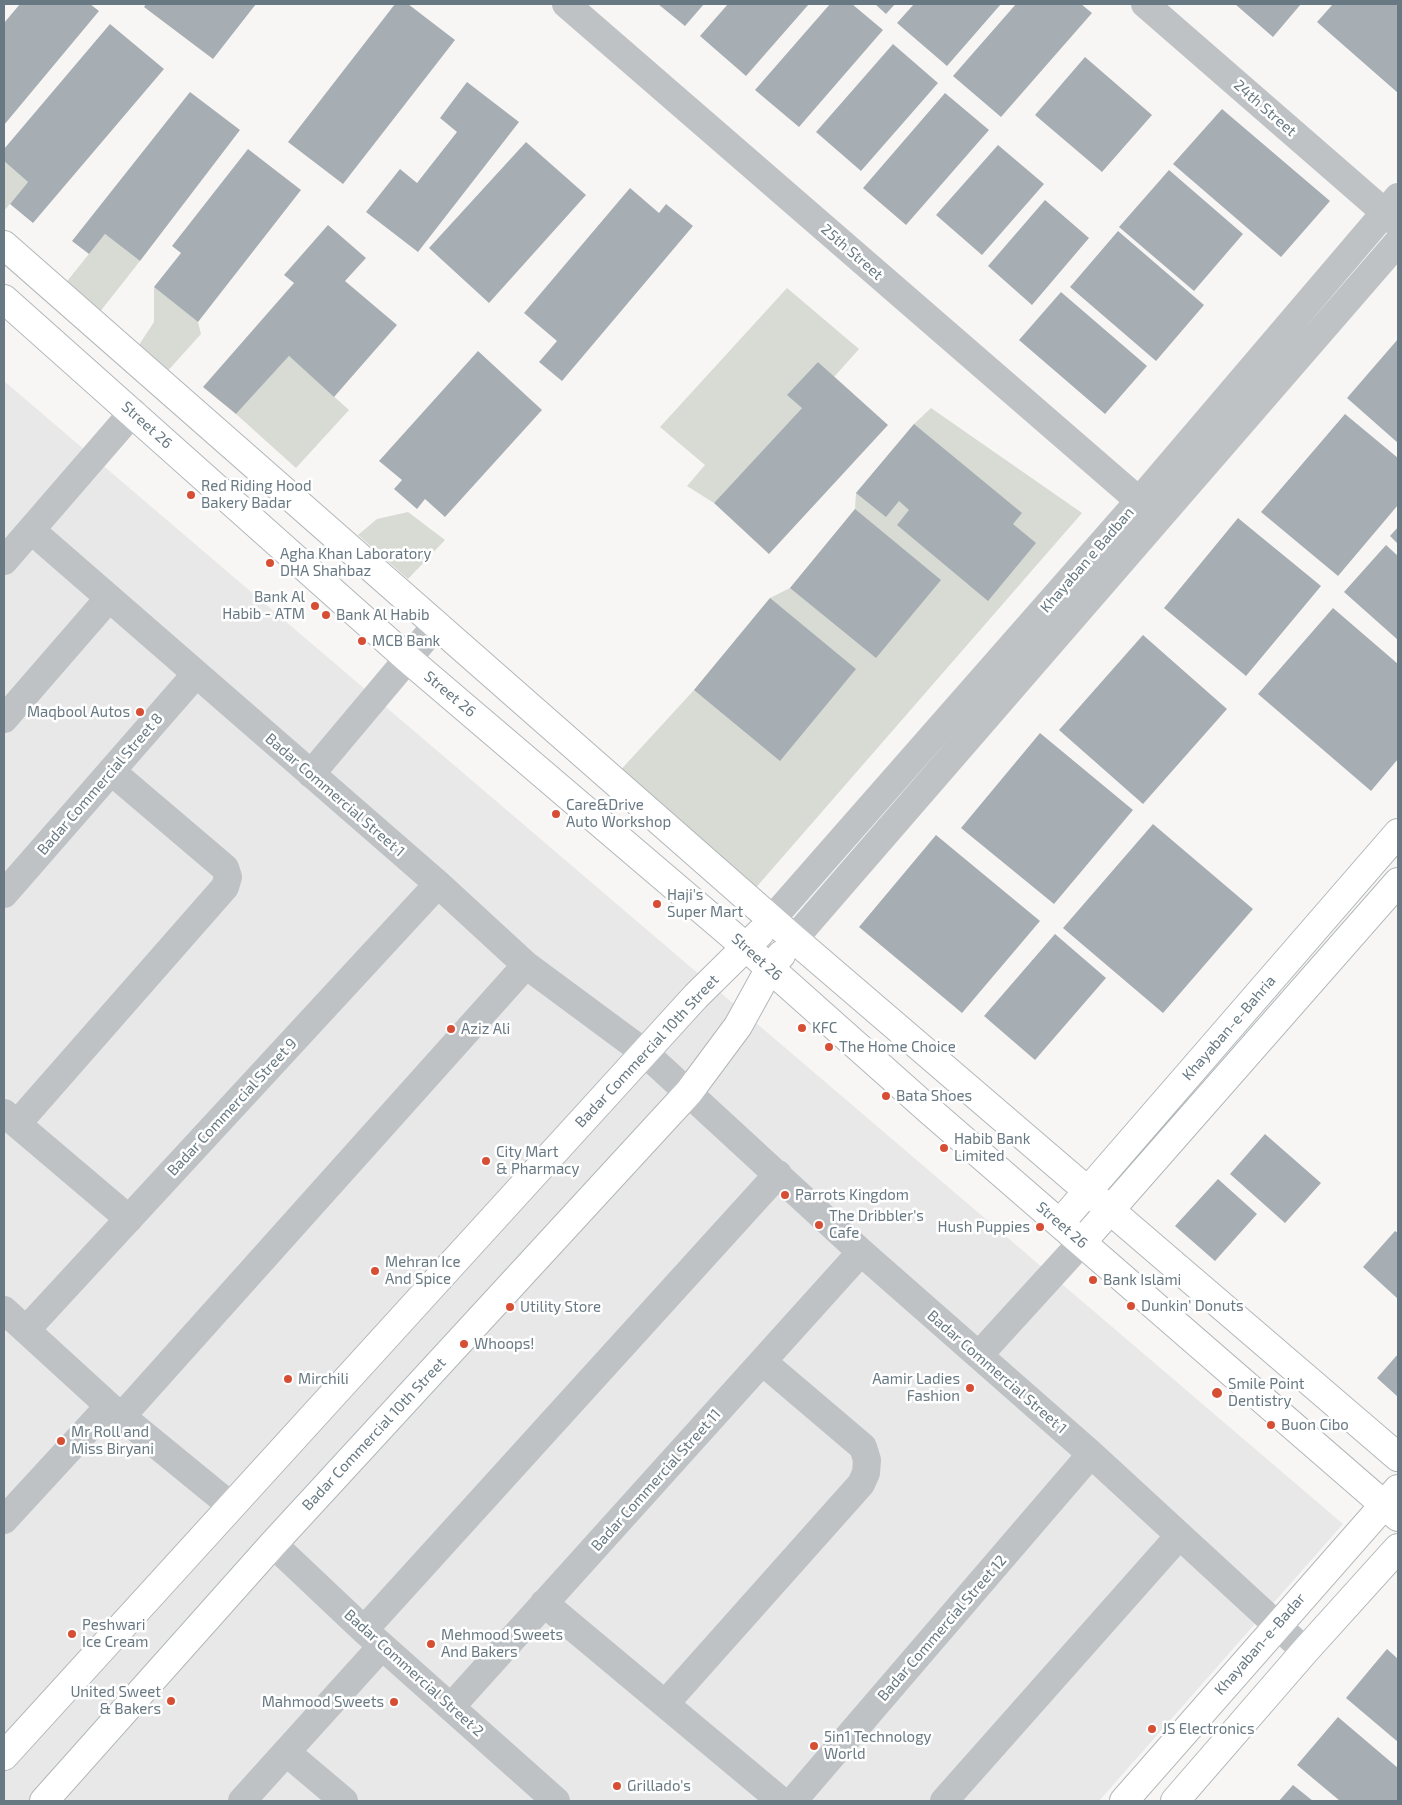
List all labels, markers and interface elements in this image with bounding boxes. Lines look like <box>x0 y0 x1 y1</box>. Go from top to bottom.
street label: 24th Street <box>1230 76 1300 140</box>
street label: 25th Street <box>817 220 887 284</box>
street label: Street 26 <box>118 398 176 452</box>
place label: Red Riding Hood Bakery Badar <box>201 477 312 512</box>
marker: Red Riding Hood Bakery Badar <box>185 489 197 501</box>
street label: Khayaban e Badban <box>1036 504 1138 616</box>
place label: Agha Khan Laboratory DHA Shahbaz <box>280 545 431 580</box>
marker: Agha Khan Laboratory DHA Shahbaz <box>264 557 276 569</box>
place label: Bank Al Habib - ATM <box>222 588 305 623</box>
marker: Bank Al Habib - ATM <box>309 600 321 612</box>
place label: Bank Al Habib <box>336 606 429 624</box>
marker: Bank Al Habib <box>320 609 332 621</box>
place label: MCB Bank <box>372 632 440 650</box>
marker: MCB Bank <box>356 635 368 647</box>
street label: Street 26 <box>420 667 480 721</box>
place label: Maqbool Autos <box>27 703 130 721</box>
marker: Maqbool Autos <box>134 706 146 718</box>
street label: Badar Commercial Street 8 <box>33 709 167 859</box>
street label: Badar Commercial Street 1 <box>262 729 408 861</box>
place label: Care&Drive Auto Workshop <box>566 796 671 831</box>
marker: Care&Drive Auto Workshop <box>550 808 562 820</box>
place label: Haji's Super Mart <box>667 886 743 921</box>
marker: Haji's Super Mart <box>651 898 663 910</box>
street label: Street 26 <box>728 930 786 984</box>
street label: Badar Commercial 10th Street <box>571 971 723 1131</box>
street label: Khayaban-e-Bahria <box>1179 972 1279 1084</box>
place label: KFC <box>812 1019 837 1037</box>
place label: Aziz Ali <box>461 1020 510 1038</box>
marker: KFC <box>796 1022 808 1034</box>
marker: Aziz Ali <box>445 1023 457 1035</box>
street label: Badar Commercial Street 9 <box>163 1034 301 1180</box>
place label: The Home Choice <box>839 1038 956 1056</box>
marker: The Home Choice <box>823 1041 835 1053</box>
place label: Bata Shoes <box>896 1087 972 1105</box>
marker: Bata Shoes <box>880 1090 892 1102</box>
place label: Habib Bank Limited <box>954 1130 1030 1165</box>
marker: Habib Bank Limited <box>938 1142 950 1154</box>
place label: City Mart & Pharmacy <box>496 1143 579 1178</box>
marker: City Mart & Pharmacy <box>480 1155 492 1167</box>
place label: Parrots Kingdom <box>795 1186 909 1204</box>
marker: Parrots Kingdom <box>779 1189 791 1201</box>
street label: Street 26 <box>1033 1198 1091 1252</box>
place label: The Dribbler's Cafe <box>829 1207 924 1242</box>
place label: Hush Puppies <box>938 1218 1030 1236</box>
marker: The Dribbler's Cafe <box>813 1219 825 1231</box>
marker: Hush Puppies <box>1034 1221 1046 1233</box>
place label: Mehran Ice And Spice <box>385 1253 460 1288</box>
marker: Mehran Ice And Spice <box>369 1265 381 1277</box>
place label: Bank Islami <box>1103 1271 1181 1289</box>
marker: Bank Islami <box>1087 1274 1099 1286</box>
place label: Dunkin' Donuts <box>1141 1297 1244 1315</box>
place label: Utility Store <box>520 1298 601 1316</box>
marker: Dunkin' Donuts <box>1125 1300 1137 1312</box>
marker: Utility Store <box>504 1301 516 1313</box>
street label: Badar Commercial Street 1 <box>924 1306 1070 1438</box>
place label: Whoops! <box>474 1335 534 1353</box>
marker: Whoops! <box>458 1338 470 1350</box>
street label: Badar Commercial 10th Street <box>298 1354 450 1514</box>
place label: Mirchili <box>298 1370 349 1388</box>
place label: Aamir Ladies Fashion <box>872 1370 960 1405</box>
marker: Mirchili <box>282 1373 294 1385</box>
place label: Smile Point Dentistry <box>1228 1375 1305 1410</box>
marker: Aamir Ladies Fashion <box>964 1382 976 1394</box>
marker: Smile Point Dentistry <box>1210 1386 1224 1400</box>
street label: Badar Commercial Street 11 <box>587 1405 725 1555</box>
place label: Buon Cibo <box>1281 1416 1349 1434</box>
marker: Buon Cibo <box>1265 1419 1277 1431</box>
place label: Mr Roll and Miss Biryani <box>71 1423 154 1458</box>
marker: Mr Roll and Miss Biryani <box>55 1435 67 1447</box>
street label: Badar Commercial Street 12 <box>874 1551 1010 1705</box>
street label: Khayaban-e-Badar <box>1211 1589 1309 1699</box>
street label: Badar Commercial Street 2 <box>341 1606 487 1740</box>
place label: Peshwari Ice Cream <box>82 1616 148 1651</box>
place label: Mehmood Sweets And Bakers <box>441 1626 563 1661</box>
marker: Peshwari Ice Cream <box>66 1628 78 1640</box>
marker: Mehmood Sweets And Bakers <box>425 1638 437 1650</box>
place label: United Sweet & Bakers <box>70 1683 161 1718</box>
place label: Mahmood Sweets <box>262 1693 384 1711</box>
marker: United Sweet & Bakers <box>165 1695 177 1707</box>
marker: Mahmood Sweets <box>388 1696 400 1708</box>
place label: JS Electronics <box>1162 1720 1255 1738</box>
marker: JS Electronics <box>1146 1723 1158 1735</box>
place label: 5in1 Technology World <box>824 1728 931 1763</box>
marker: 5in1 Technology World <box>808 1740 820 1752</box>
place label: Grillado's <box>627 1777 691 1795</box>
marker: Grillado's <box>611 1780 623 1792</box>

